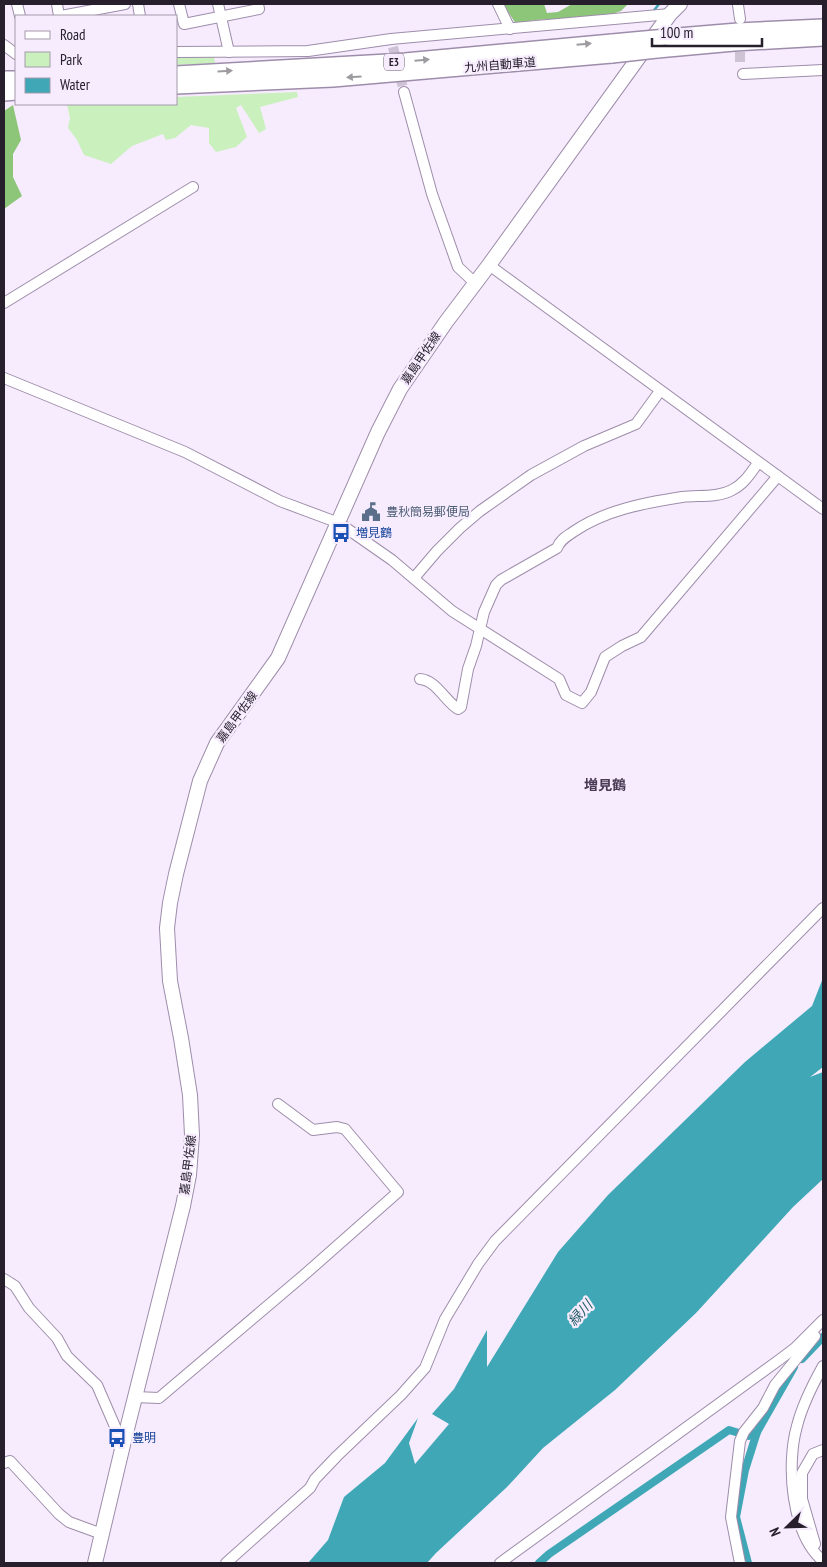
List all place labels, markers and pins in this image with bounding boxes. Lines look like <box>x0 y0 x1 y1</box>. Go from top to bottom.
public building icon: 豊秋簡易郵便局 <box>360 501 382 523</box>
place label: 豊秋簡易郵便局 <box>386 504 470 519</box>
bus stop icon: 増見鶴 <box>330 522 352 544</box>
place label: 増見鶴 <box>356 525 392 540</box>
bus stop icon: 豊明 <box>106 1427 128 1449</box>
place label: 豊明 <box>132 1430 156 1445</box>

